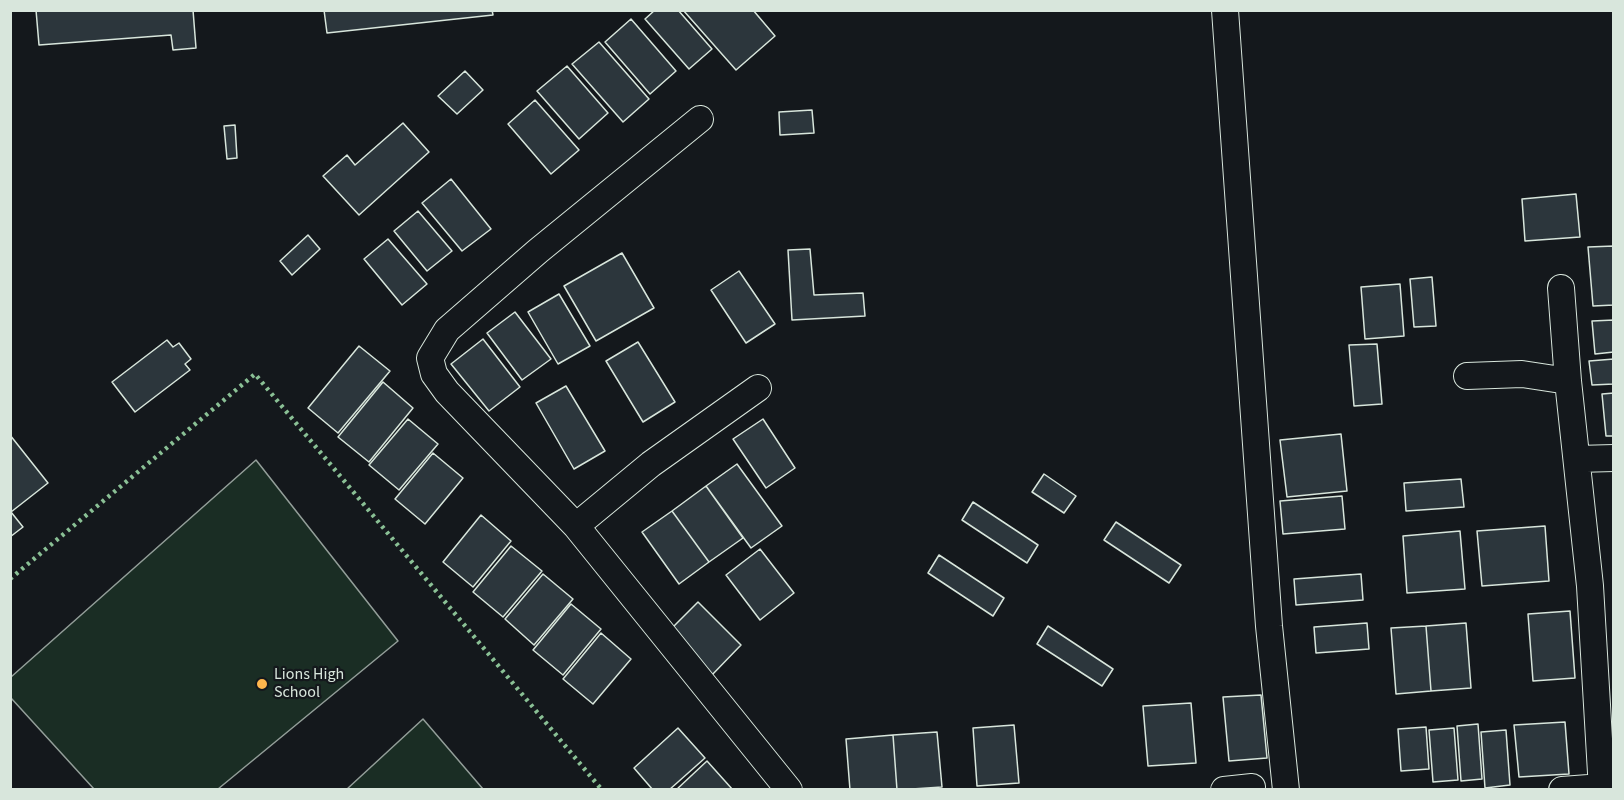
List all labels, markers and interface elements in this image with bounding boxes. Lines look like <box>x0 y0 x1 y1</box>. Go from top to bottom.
place label: Lions High School <box>274 665 344 703</box>
marker: Lions High School <box>255 677 269 691</box>

